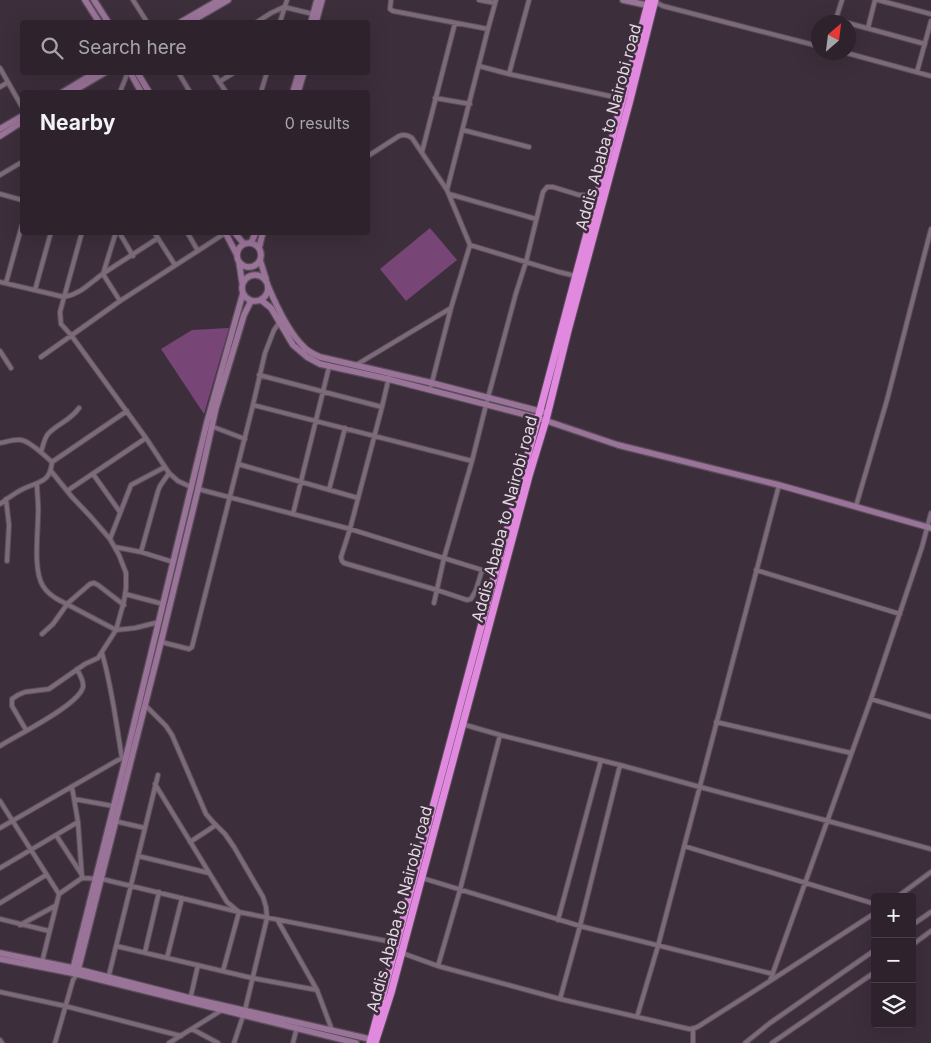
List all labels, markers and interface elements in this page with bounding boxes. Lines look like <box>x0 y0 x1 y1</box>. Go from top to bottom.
north arrow <box>811 15 856 60</box>
search box <box>20 20 370 75</box>
street label: Addis Ababa to Nairobi road <box>571 22 645 232</box>
icon: search <box>38 34 66 62</box>
text: Search here <box>78 36 187 59</box>
text: Nearby <box>40 110 115 135</box>
text: 0 results <box>285 113 350 133</box>
street label: Addis Ababa to Nairobi road <box>467 414 541 624</box>
street label: Addis Ababa to Nairobi road <box>362 804 436 1014</box>
map controls <box>871 893 916 1028</box>
button: + <box>871 893 916 938</box>
button: − <box>871 938 916 983</box>
button: layers <box>871 983 916 1028</box>

